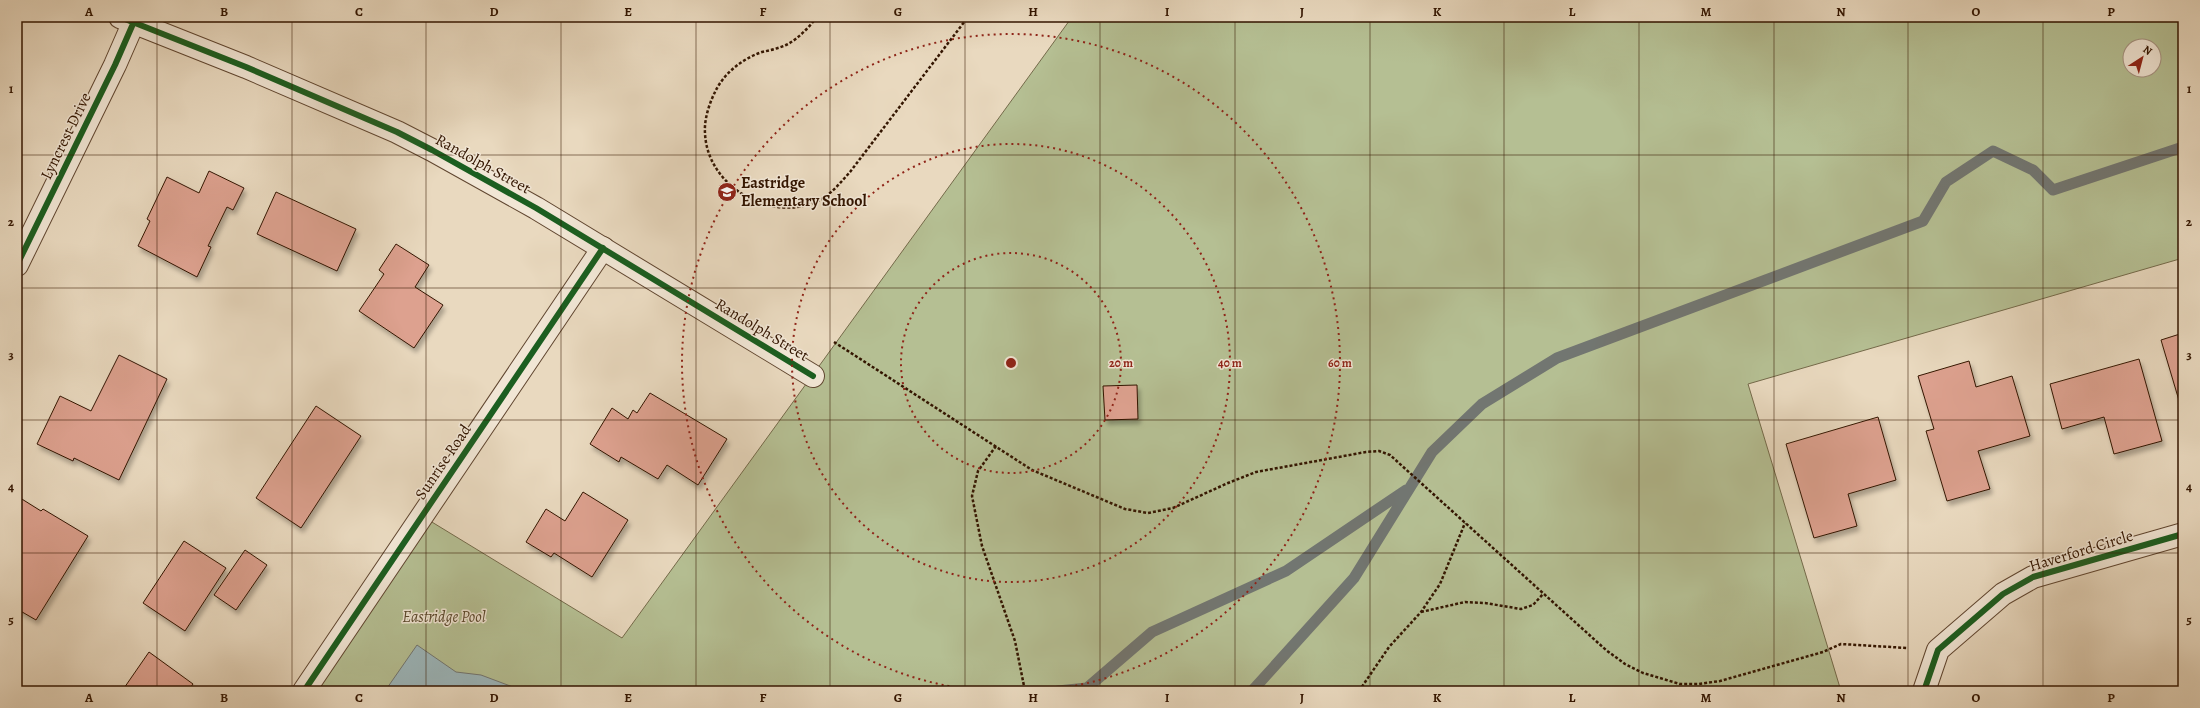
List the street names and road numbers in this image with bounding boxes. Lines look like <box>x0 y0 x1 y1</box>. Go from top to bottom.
street label: Lyncrest Drive <box>35 89 97 183</box>
street label: Randolph Street <box>431 129 535 199</box>
street label: Randolph Street <box>711 293 813 367</box>
street label: Sunrise Road <box>410 420 477 504</box>
street label: Haverford Circle <box>2026 525 2136 577</box>

